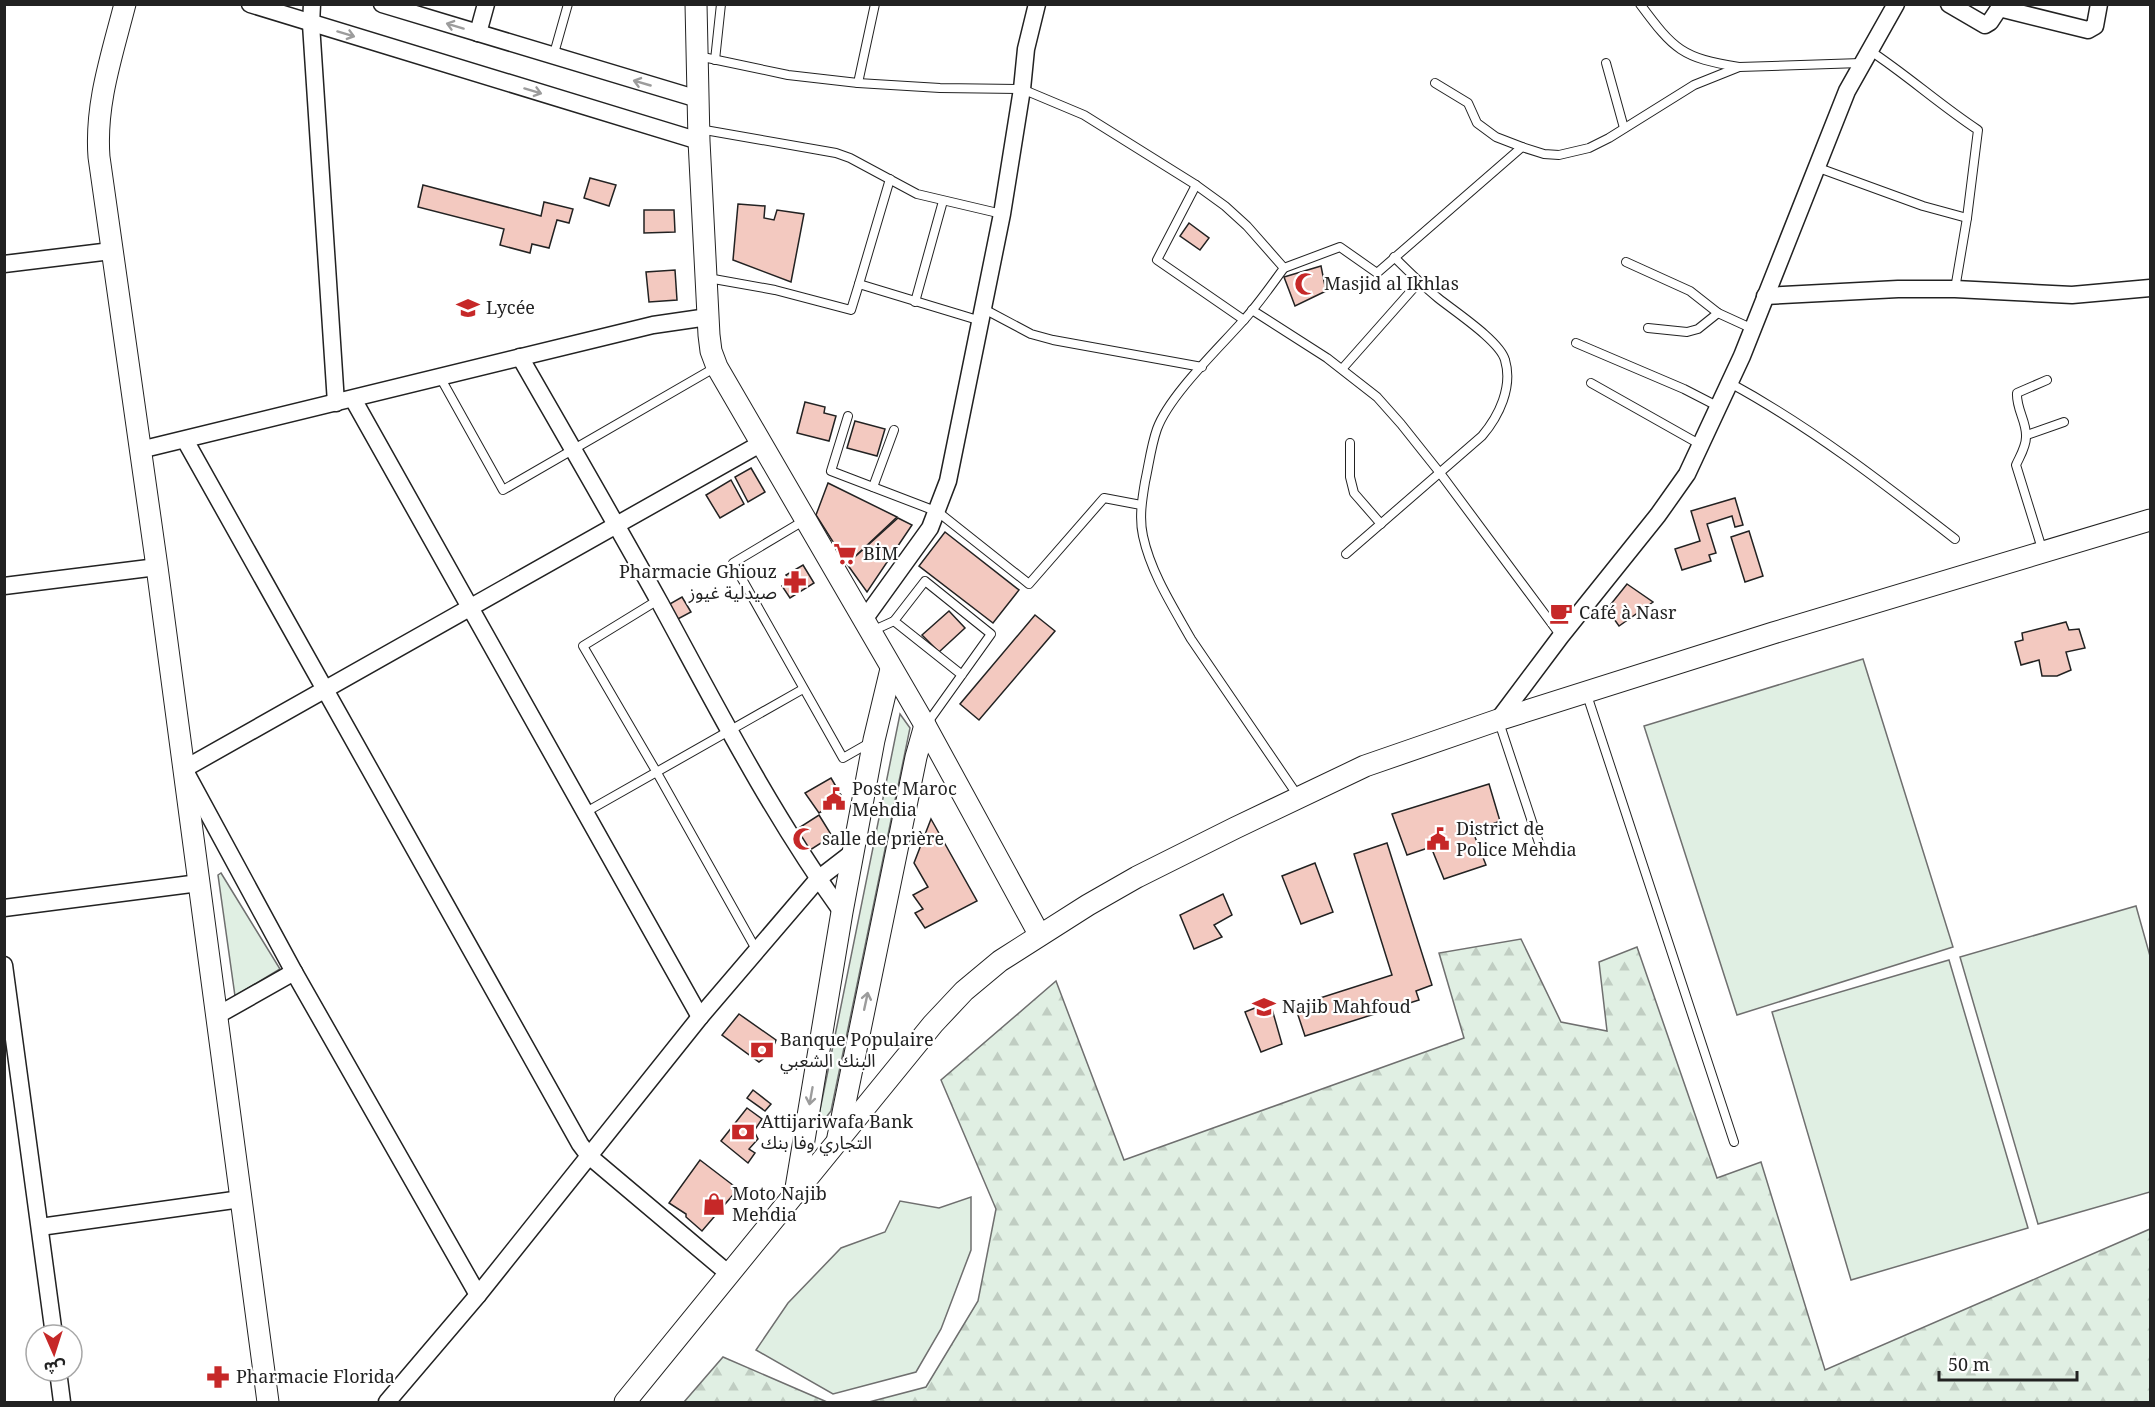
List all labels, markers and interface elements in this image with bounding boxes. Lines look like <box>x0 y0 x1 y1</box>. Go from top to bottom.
one-way arrow <box>446 20 465 31</box>
one-way arrow <box>336 30 355 41</box>
one-way arrow <box>633 77 652 88</box>
one-way arrow <box>523 86 542 97</box>
mosque icon: Masjid al Ikhlas <box>1293 271 1319 297</box>
place label: Masjid al Ikhlas <box>1324 271 1459 295</box>
school or university icon: Lycée <box>455 295 481 321</box>
place label: Lycée <box>486 295 535 319</box>
supermarket icon: BİM <box>832 541 858 567</box>
place label: BİM <box>863 541 898 565</box>
place label: Pharmacie Ghiouz صيدلية غيوز <box>619 559 777 604</box>
pharmacy icon: Pharmacie Ghiouz صيدلية غيوز <box>782 569 808 595</box>
cafe icon: Café à Nasr <box>1548 600 1574 626</box>
place label: Café à Nasr <box>1579 600 1677 624</box>
place label: Poste Maroc Mehdia <box>852 776 957 821</box>
public building icon: Poste Maroc Mehdia <box>821 786 847 812</box>
place label: District de Police Mehdia <box>1456 816 1577 861</box>
mosque icon: salle de prière <box>791 826 817 852</box>
place label: salle de prière <box>822 826 944 850</box>
public building icon: District de Police Mehdia <box>1425 826 1451 852</box>
one-way arrow <box>861 991 872 1011</box>
school or university icon: Najib Mahfoud <box>1251 994 1277 1020</box>
place label: Najib Mahfoud <box>1282 994 1411 1018</box>
place label: Banque Populaire البنك الشعبي <box>780 1027 934 1074</box>
bank icon: Banque Populaire البنك الشعبي <box>749 1037 775 1063</box>
one-way arrow <box>805 1086 816 1105</box>
place label: Attijariwafa Bank التجاري وفا بنك <box>761 1109 914 1156</box>
bank icon: Attijariwafa Bank التجاري وفا بنك <box>730 1119 756 1145</box>
place label: Moto Najib Mehdia <box>732 1181 827 1226</box>
shop icon: Moto Najib Mehdia <box>701 1191 727 1217</box>
north arrow <box>24 1323 84 1383</box>
scale bar <box>1939 1344 2077 1382</box>
text: 50 m <box>1948 1352 1990 1376</box>
text: ش <box>43 1356 66 1380</box>
pharmacy icon: Pharmacie Florida <box>205 1364 231 1390</box>
place label: Pharmacie Florida <box>236 1364 395 1388</box>

